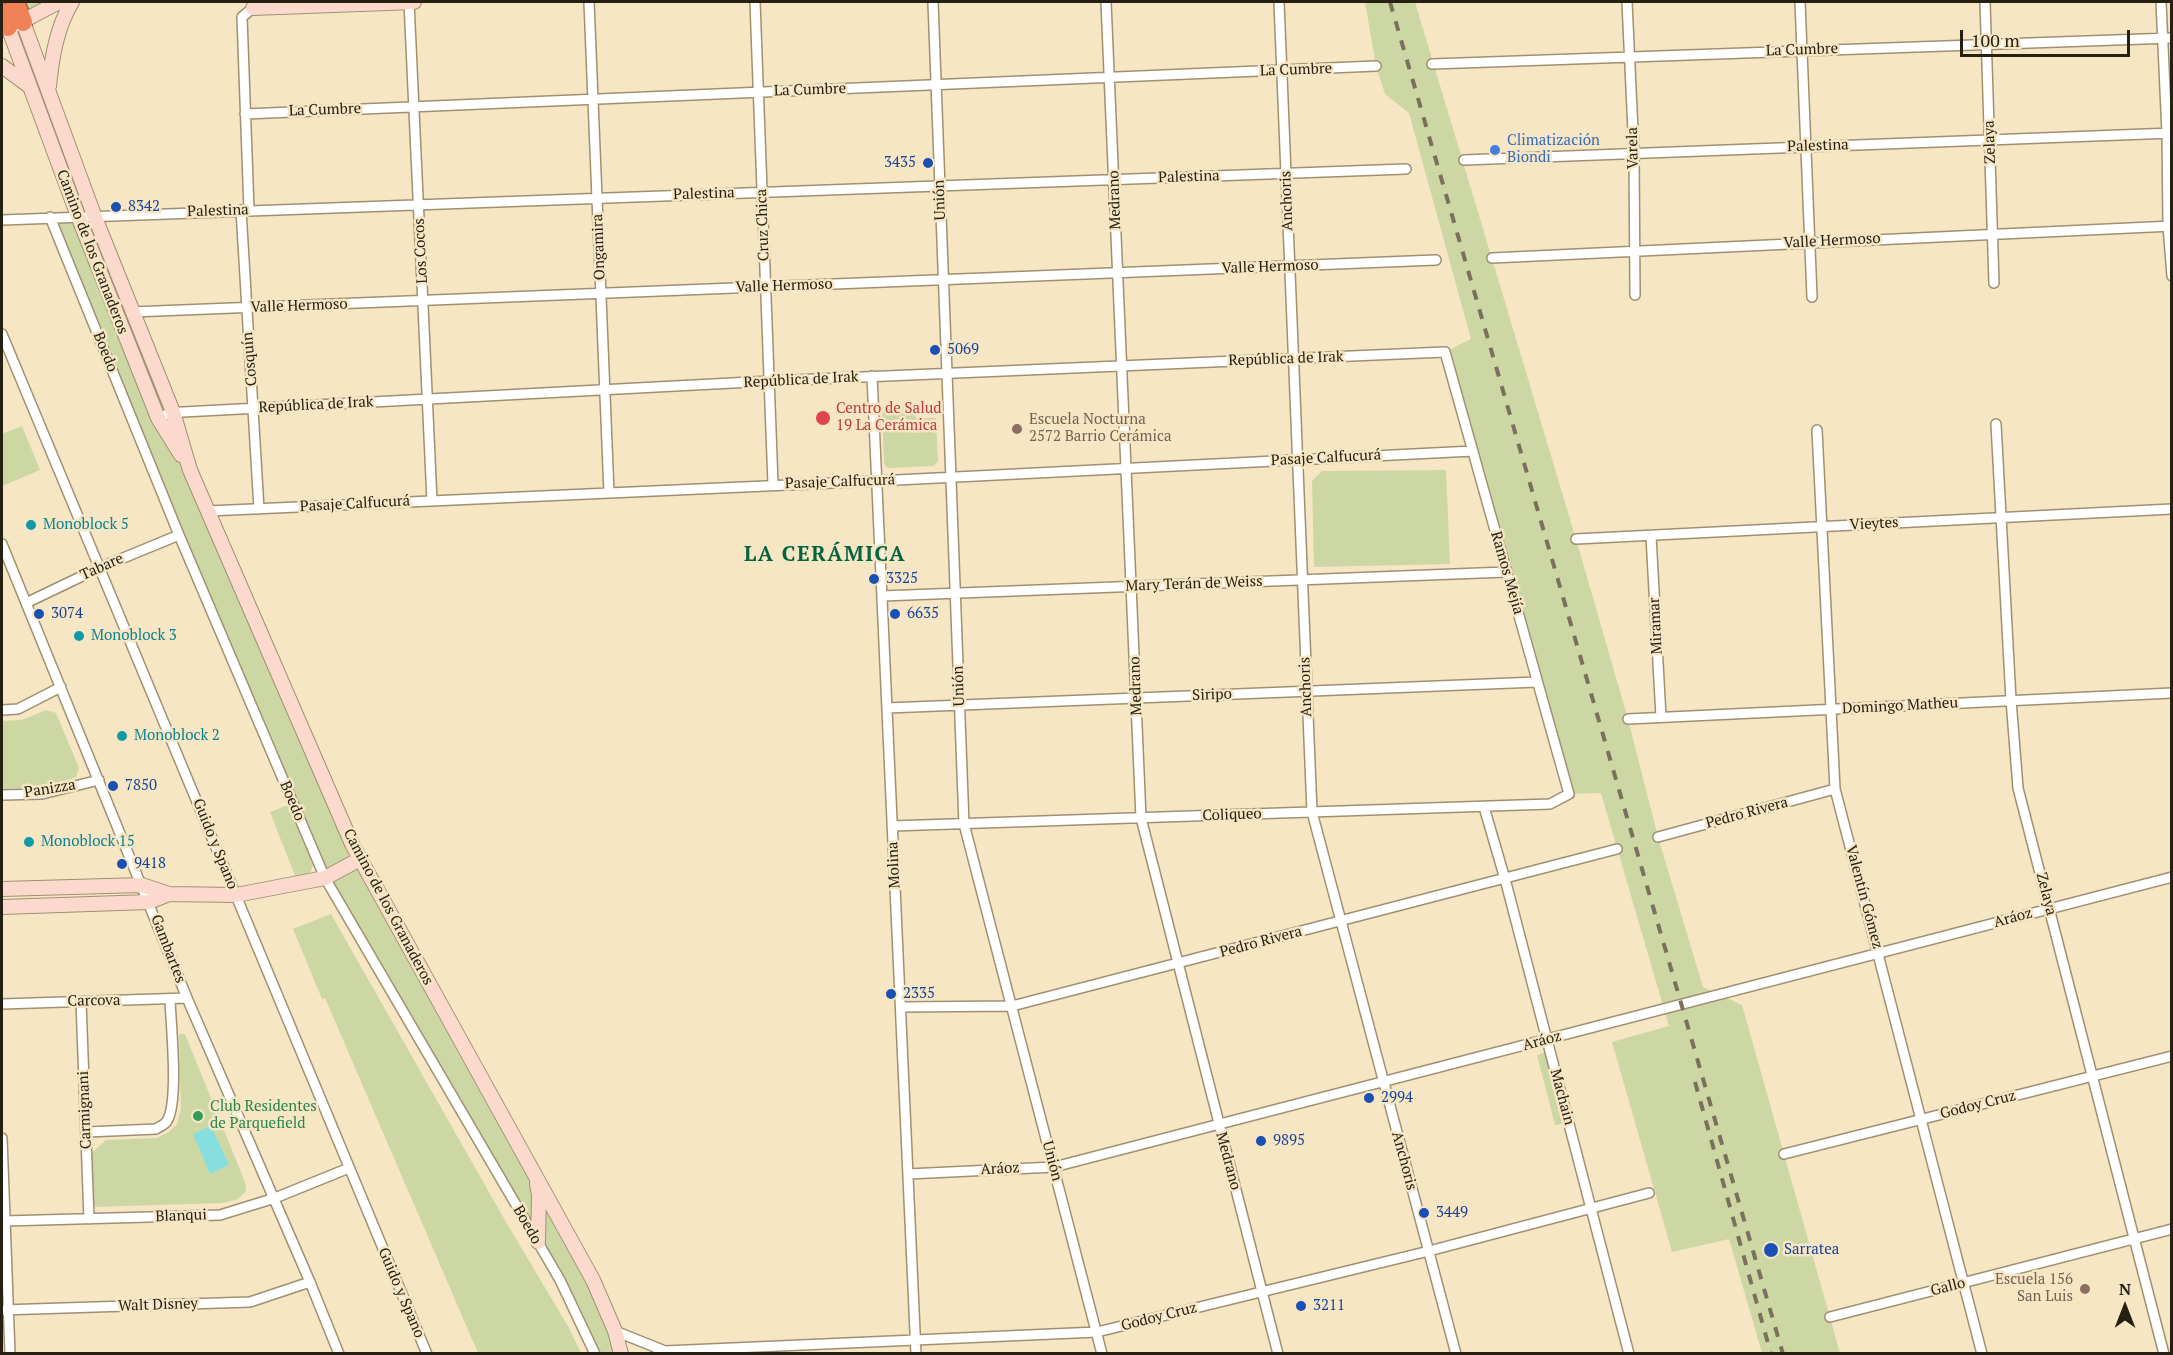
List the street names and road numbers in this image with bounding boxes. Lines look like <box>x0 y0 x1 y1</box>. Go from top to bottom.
street label: La Cumbre <box>1766 40 1838 60</box>
street label: La Cumbre <box>1260 60 1332 80</box>
street label: La Cumbre <box>774 80 846 100</box>
street label: La Cumbre <box>289 100 361 120</box>
street label: Zelaya <box>1980 120 2000 164</box>
street label: Varela <box>1624 127 1642 169</box>
street label: Palestina <box>1787 136 1849 156</box>
street label: Camino de los Granaderos <box>52 167 132 337</box>
street label: Palestina <box>1158 167 1220 187</box>
street label: Medrano <box>1105 170 1125 230</box>
street label: Anchoris <box>1277 171 1297 231</box>
street label: Unión <box>930 179 950 221</box>
street label: Palestina <box>673 184 735 204</box>
street label: Cruz Chica <box>753 188 773 262</box>
street label: Palestina <box>187 201 249 221</box>
street label: Ongamira <box>589 214 609 280</box>
street label: Los Cocos <box>410 218 432 284</box>
street label: Valle Hermoso <box>1783 229 1881 253</box>
street label: Valle Hermoso <box>1221 256 1319 278</box>
street label: Valle Hermoso <box>735 275 833 297</box>
street label: Valle Hermoso <box>250 295 348 317</box>
street label: Boedo <box>89 329 121 375</box>
street label: Cosquín <box>239 331 261 387</box>
street label: República de Irak <box>1228 348 1344 370</box>
street label: República de Irak <box>743 368 859 392</box>
street label: República de Irak <box>258 393 374 417</box>
street label: Pasaje Calfucurá <box>1270 446 1382 470</box>
street label: Pasaje Calfucurá <box>784 471 896 493</box>
street label: Pasaje Calfucurá <box>299 492 411 516</box>
street label: Vieytes <box>1849 514 1899 534</box>
street label: Ramos Mejía <box>1487 529 1527 617</box>
street label: Tabare <box>78 550 126 584</box>
street label: Mary Terán de Weiss <box>1125 573 1263 595</box>
street label: Miramar <box>1646 597 1666 655</box>
street label: Medrano <box>1126 656 1146 716</box>
street label: Anchoris <box>1296 657 1316 717</box>
street label: Unión <box>949 665 969 707</box>
street label: Siripo <box>1192 685 1232 705</box>
street label: Domingo Matheu <box>1841 694 1959 718</box>
street label: Panizza <box>23 776 77 802</box>
street label: Boedo <box>276 778 308 824</box>
street label: Pedro Rivera <box>1704 793 1790 833</box>
street label: Guido y Spano <box>189 796 241 892</box>
street label: Coliqueo <box>1202 805 1262 825</box>
street label: Camino de los Granaderos <box>339 826 437 988</box>
street label: Molina <box>884 841 904 889</box>
street label: Valentín Gómez <box>1842 843 1886 951</box>
street label: Zelaya <box>2032 871 2060 917</box>
street label: Aráoz <box>1992 904 2034 932</box>
street label: Gambartes <box>147 912 189 986</box>
street label: Pedro Rivera <box>1218 922 1304 962</box>
street label: Carcova <box>67 992 121 1010</box>
street label: Aráoz <box>1521 1027 1563 1055</box>
street label: Machain <box>1546 1067 1578 1127</box>
street label: Carmignani <box>75 1071 95 1149</box>
street label: Godoy Cruz <box>1938 1087 2018 1123</box>
street label: Medrano <box>1212 1130 1244 1192</box>
street label: Anchoris <box>1388 1130 1420 1192</box>
street label: Unión <box>1038 1139 1066 1183</box>
street label: Aráoz <box>980 1159 1020 1179</box>
street label: Boedo <box>509 1202 545 1248</box>
street label: Blanqui <box>155 1206 207 1226</box>
street label: Guido y Spano <box>374 1245 428 1341</box>
street label: Gallo <box>1929 1274 1967 1300</box>
street label: Walt Disney <box>118 1295 198 1315</box>
street label: Godoy Cruz <box>1119 1299 1199 1335</box>

